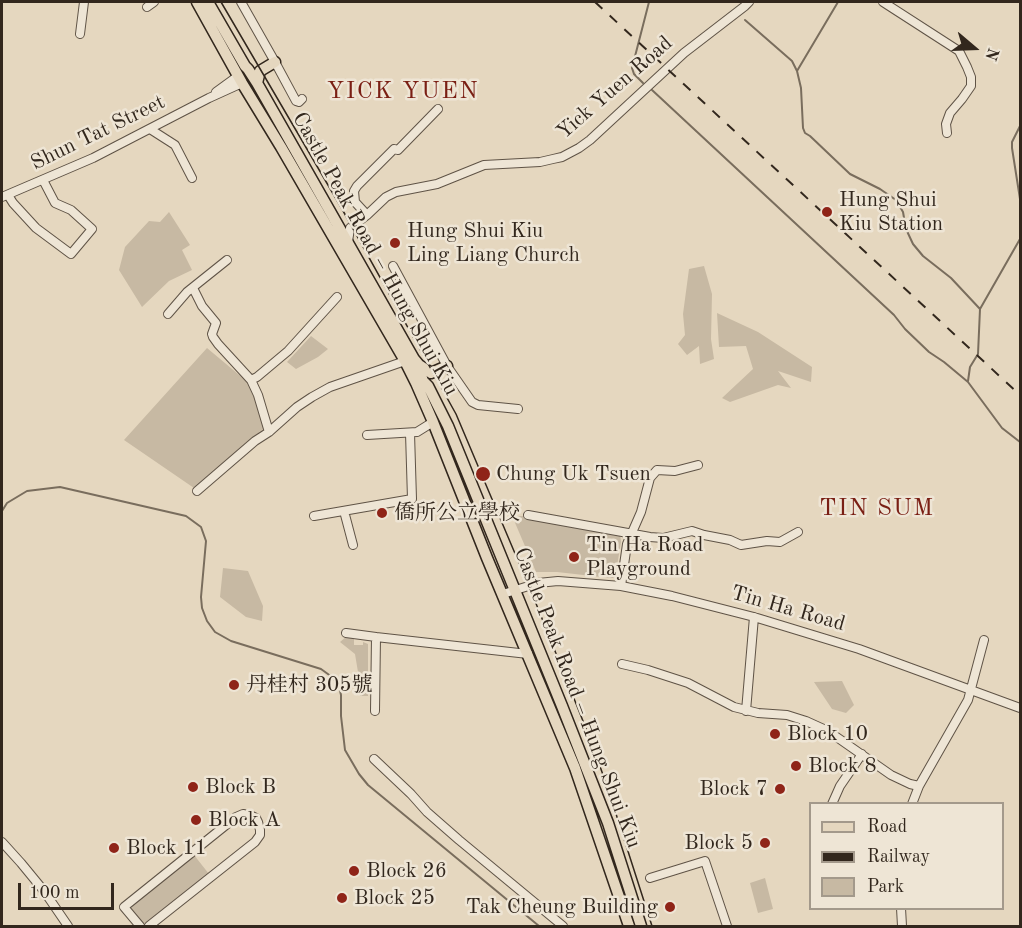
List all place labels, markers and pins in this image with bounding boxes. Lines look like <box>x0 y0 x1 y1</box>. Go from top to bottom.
place label: Hung Shui Kiu Station <box>839 187 943 237</box>
marker: Hung Shui Kiu Station <box>820 205 834 219</box>
place label: Hung Shui Kiu Ling Liang Church <box>407 218 580 268</box>
marker: Hung Shui Kiu Ling Liang Church <box>388 236 402 250</box>
place label: Chung Uk Tsuen <box>496 461 651 487</box>
marker: Chung Uk Tsuen <box>474 465 492 483</box>
place label: 僑所公立學校 <box>394 500 520 526</box>
marker: 僑所公立學校 <box>375 506 389 520</box>
place label: Tin Ha Road Playground <box>586 532 703 582</box>
marker: Tin Ha Road Playground <box>567 550 581 564</box>
place label: 丹桂村 305號 <box>246 672 372 698</box>
marker: 丹桂村 305號 <box>227 678 241 692</box>
place label: Block 10 <box>787 721 868 747</box>
marker: Block 10 <box>768 727 782 741</box>
place label: Block 8 <box>808 753 877 779</box>
marker: Block 8 <box>789 759 803 773</box>
place label: Block B <box>205 774 276 800</box>
place label: Block 7 <box>699 776 768 802</box>
marker: Block B <box>186 780 200 794</box>
marker: Block 7 <box>773 782 787 796</box>
place label: Block A <box>208 807 281 833</box>
marker: Block A <box>189 813 203 827</box>
place label: Block 5 <box>684 830 753 856</box>
place label: Block 11 <box>126 835 207 861</box>
marker: Block 5 <box>758 836 772 850</box>
marker: Block 11 <box>107 841 121 855</box>
place label: Block 26 <box>366 858 447 884</box>
marker: Block 26 <box>347 864 361 878</box>
place label: Block 25 <box>354 885 435 911</box>
marker: Block 25 <box>335 891 349 905</box>
place label: Tak Cheung Building <box>466 894 658 920</box>
marker: Tak Cheung Building <box>663 900 677 914</box>

